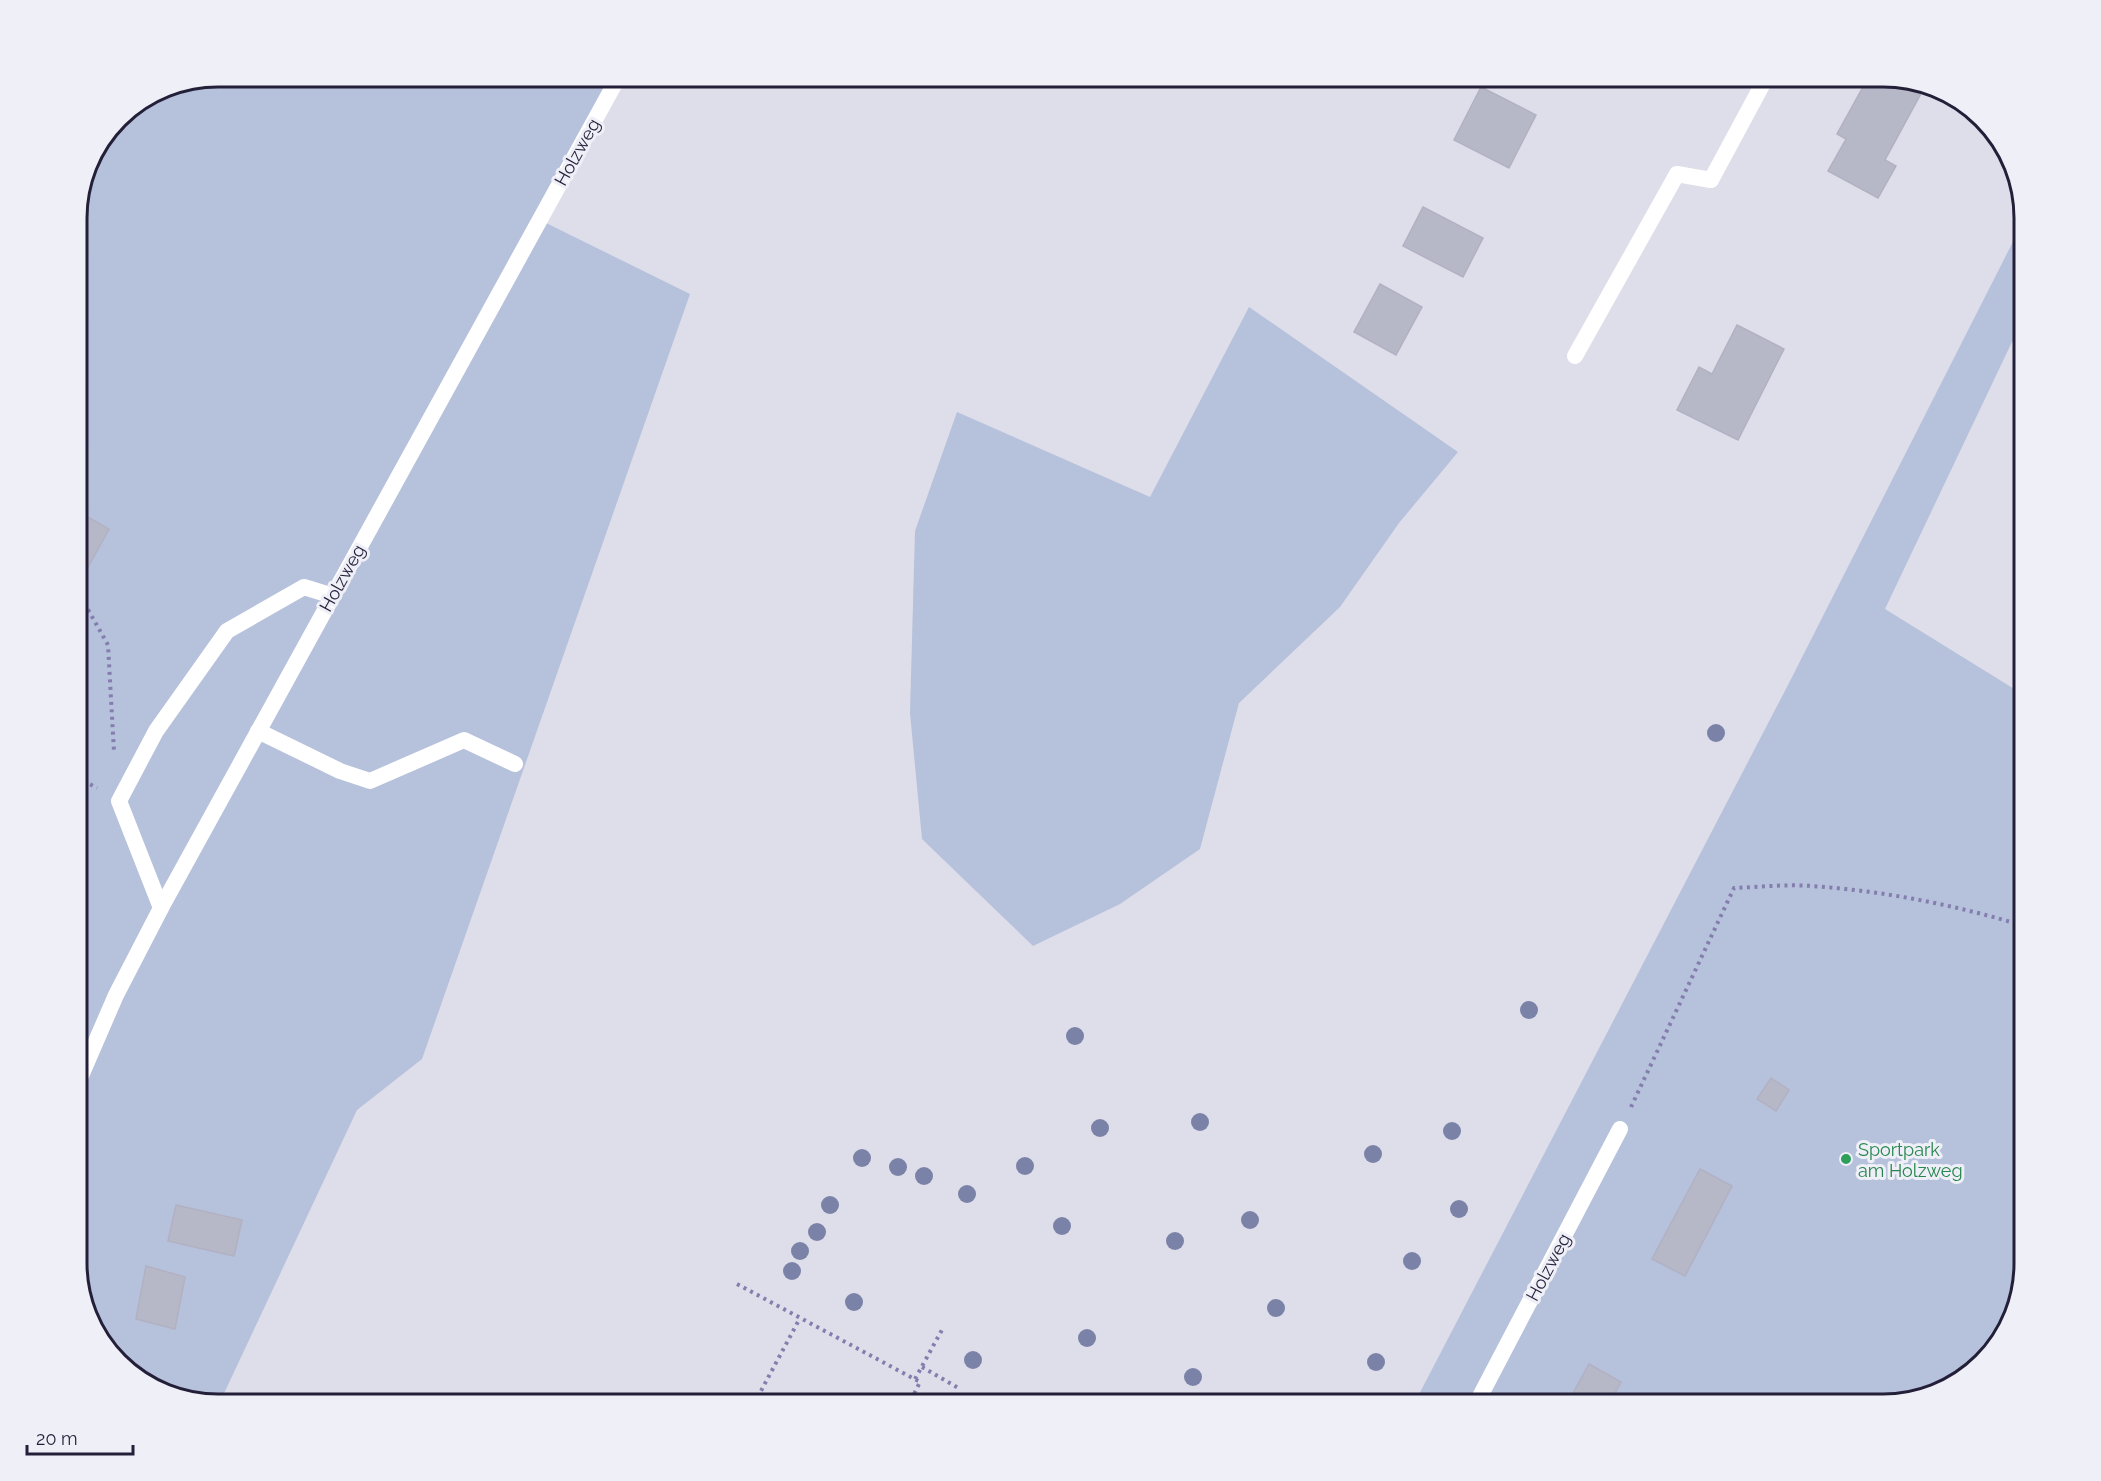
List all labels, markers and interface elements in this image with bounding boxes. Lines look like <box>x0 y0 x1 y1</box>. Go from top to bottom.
street label: Holzweg <box>550 115 604 189</box>
street label: Holzweg <box>315 541 369 615</box>
place label: Sportpark am Holzweg <box>1858 1139 1963 1181</box>
marker: Sportpark am Holzweg <box>1839 1152 1853 1166</box>
street label: Holzweg <box>1521 1230 1575 1304</box>
scale bar <box>27 1418 134 1456</box>
text: 20 m <box>36 1428 78 1449</box>

